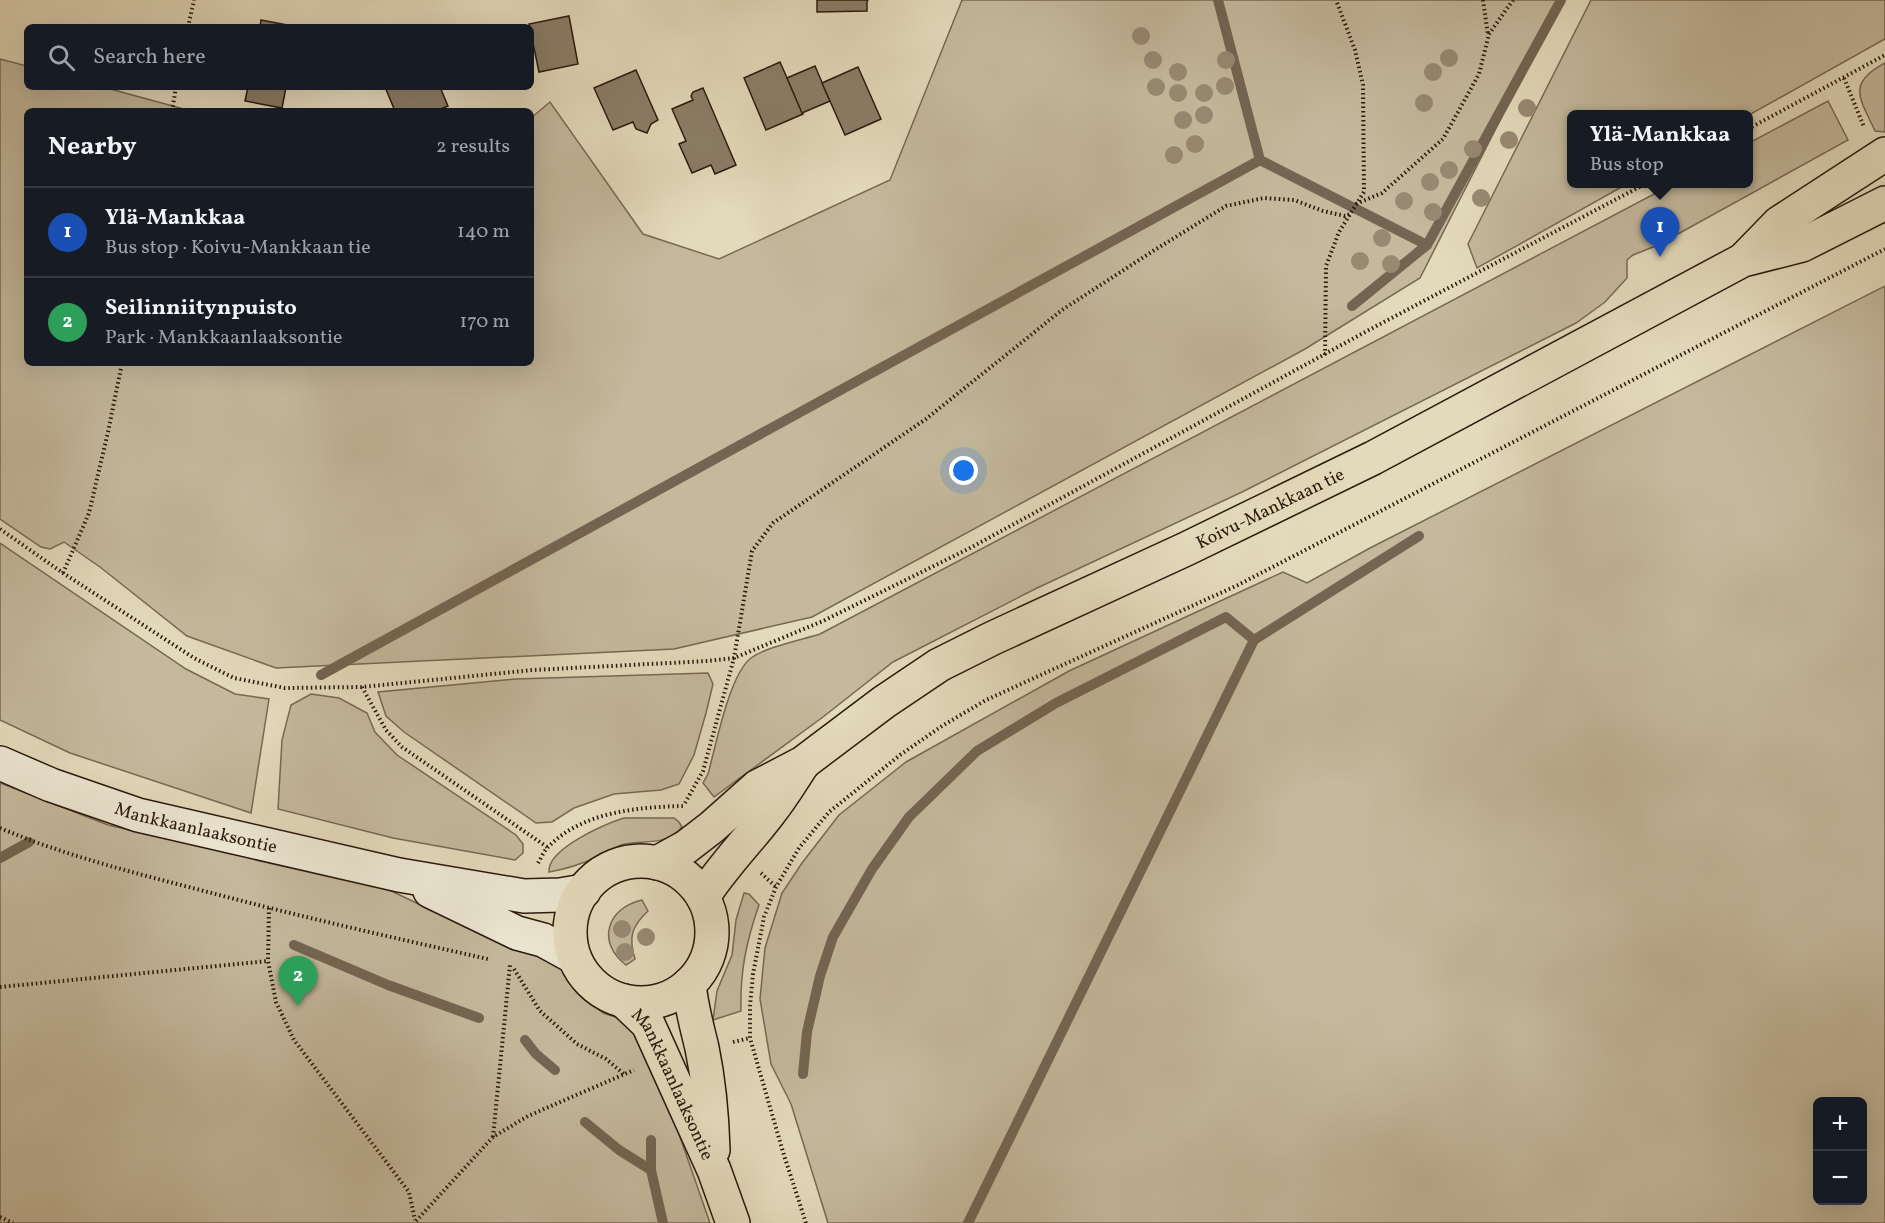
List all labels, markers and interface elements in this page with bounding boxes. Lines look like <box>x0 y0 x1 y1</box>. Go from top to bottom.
search box <box>24 24 534 90</box>
icon: search <box>45 41 78 74</box>
text: Search here <box>93 42 206 73</box>
popup <box>1567 110 1753 188</box>
text: Ylä-Mankkaa <box>1590 120 1730 151</box>
text: Nearby <box>48 129 137 165</box>
text: 2 results <box>436 133 510 161</box>
text: Bus stop <box>1590 151 1664 179</box>
text: Ylä-Mankkaa <box>105 203 245 234</box>
pin: 1 <box>1640 208 1680 257</box>
text: 1 <box>63 218 72 246</box>
text: 140 m <box>457 218 510 246</box>
text: Bus stop · Koivu-Mankkaan tie <box>105 234 371 262</box>
text: Seilinniitynpuisto <box>105 293 297 324</box>
text: 2 <box>62 308 73 336</box>
text: 170 m <box>460 308 510 336</box>
text: Park · Mankkaanlaaksontie <box>105 324 342 352</box>
your location <box>949 456 978 485</box>
street label: Koivu-Mankkaan tie <box>1192 463 1349 556</box>
street label: Mankkaanlaaksontie <box>111 797 279 861</box>
pin: 2 <box>278 956 318 1006</box>
street label: Mankkaanlaaksontie <box>625 1003 719 1165</box>
map controls <box>1813 1097 1867 1205</box>
button: + <box>1813 1097 1867 1151</box>
button: − <box>1813 1151 1867 1205</box>

